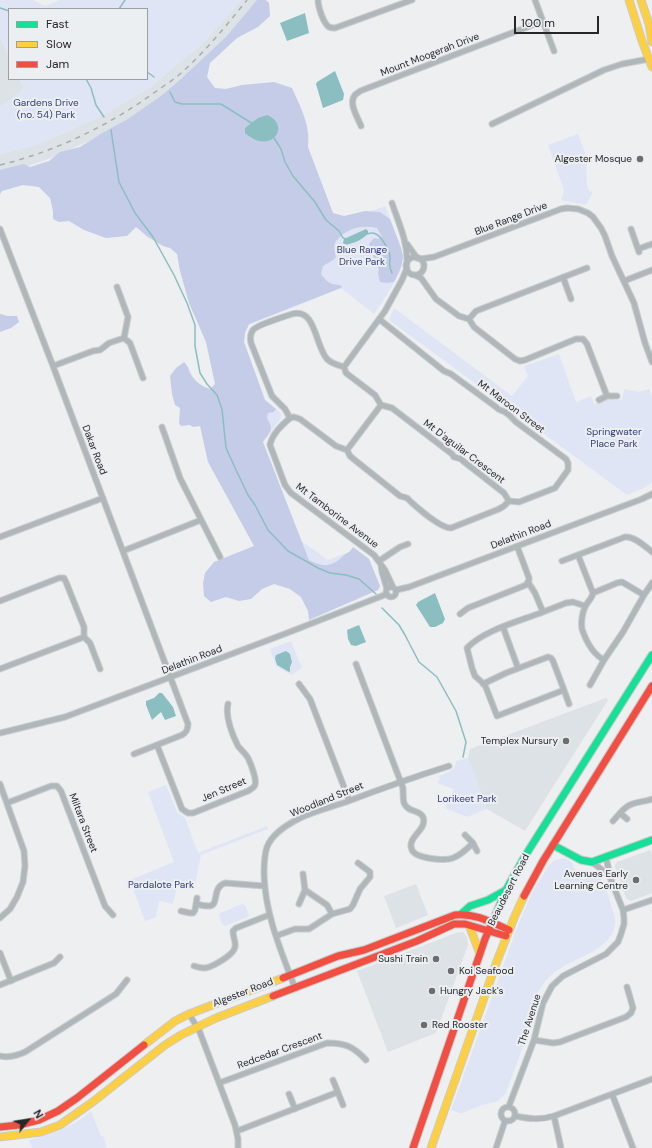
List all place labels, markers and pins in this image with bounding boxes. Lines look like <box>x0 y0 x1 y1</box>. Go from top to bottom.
place label: Algester Mosque <box>554 153 632 165</box>
marker: Algester Mosque <box>635 154 645 164</box>
place label: Templex Nursury <box>481 735 558 747</box>
marker: Templex Nursury <box>561 736 571 746</box>
place label: Avenues Early Learning Centre <box>554 868 628 892</box>
marker: Avenues Early Learning Centre <box>631 875 641 885</box>
place label: Sushi Train <box>378 953 428 965</box>
marker: Sushi Train <box>431 954 441 964</box>
place label: Koi Seafood <box>459 965 514 977</box>
marker: Koi Seafood <box>446 966 456 976</box>
place label: Hungry Jack's <box>440 985 504 997</box>
marker: Hungry Jack's <box>427 986 437 996</box>
place label: Red Rooster <box>432 1019 488 1031</box>
marker: Red Rooster <box>419 1020 429 1030</box>

